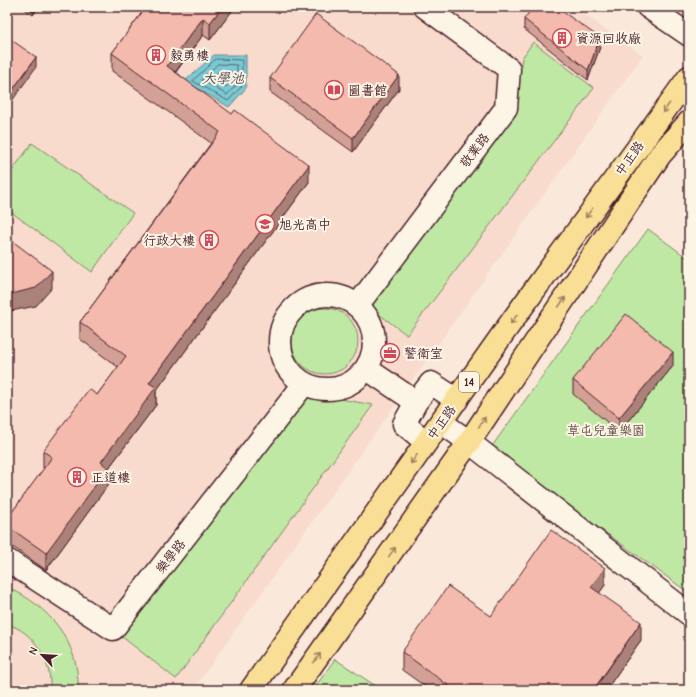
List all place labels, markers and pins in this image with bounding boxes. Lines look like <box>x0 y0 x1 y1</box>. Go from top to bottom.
building icon: 資源回收廠 <box>551 27 573 49</box>
place label: 資源回收廠 <box>576 31 641 46</box>
building icon: 毅勇樓 <box>145 44 167 66</box>
place label: 毅勇樓 <box>170 48 209 63</box>
library icon: 圖書館 <box>323 79 345 101</box>
place label: 圖書館 <box>348 83 387 98</box>
school or university icon: 旭光高中 <box>254 213 276 235</box>
place label: 旭光高中 <box>279 217 331 232</box>
building icon: 行政大樓 <box>198 229 220 251</box>
place label: 行政大樓 <box>143 233 195 248</box>
office icon: 警衛室 <box>379 342 401 364</box>
place label: 警衛室 <box>404 346 443 361</box>
building icon: 正道樓 <box>66 466 88 488</box>
place label: 正道樓 <box>91 470 130 485</box>

